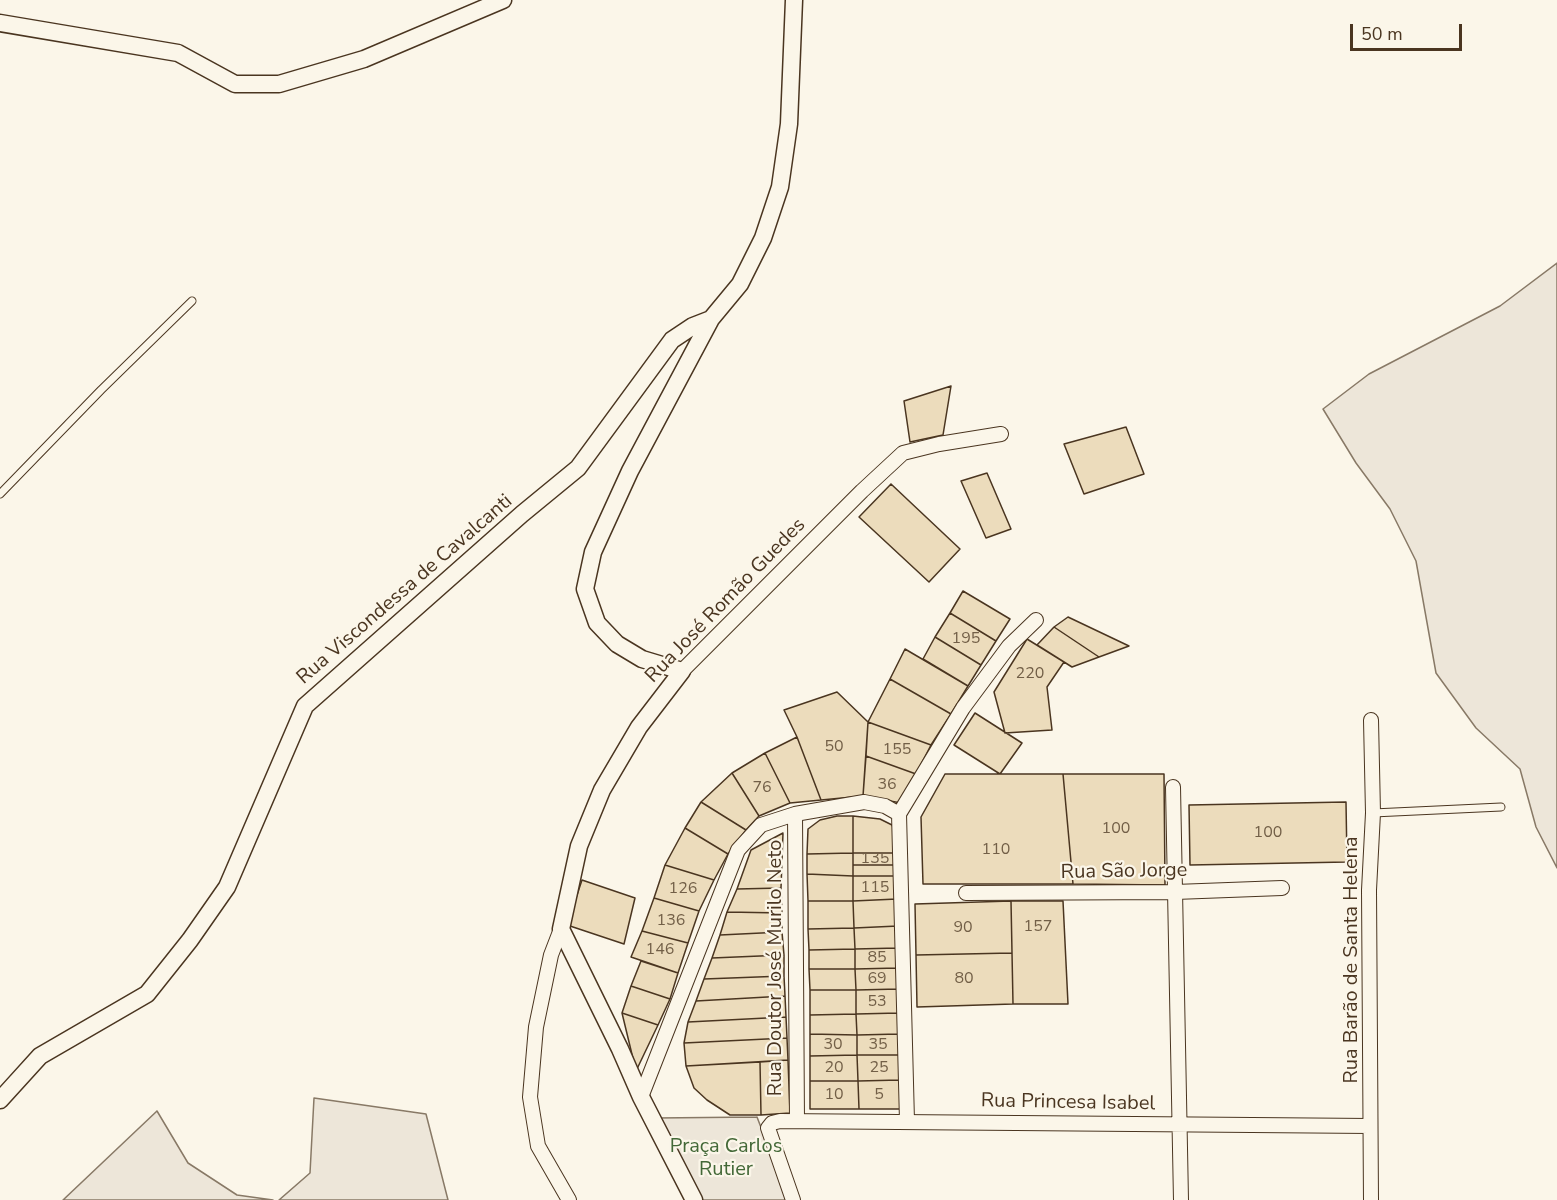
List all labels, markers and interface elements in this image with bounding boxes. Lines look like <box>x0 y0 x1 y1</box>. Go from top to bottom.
scale bar <box>1353 12 1466 50</box>
text: 50 m <box>1361 22 1403 46</box>
street label: Rua Viscondessa de Cavalcanti <box>292 490 518 690</box>
street label: Rua José Romão Guedes <box>641 514 811 688</box>
house number: 195 <box>952 629 980 649</box>
house number: 220 <box>1016 664 1044 684</box>
house number: 50 <box>824 737 844 757</box>
house number: 155 <box>883 740 911 760</box>
house number: 36 <box>877 775 897 795</box>
house number: 76 <box>752 778 772 798</box>
house number: 100 <box>1102 819 1130 839</box>
house number: 100 <box>1254 823 1282 843</box>
street label: Rua Barão de Santa Helena <box>1340 836 1364 1084</box>
street label: Rua Doutor José Murilo Neto <box>764 840 788 1096</box>
house number: 110 <box>982 840 1010 860</box>
house number: 135 <box>861 849 889 869</box>
street label: Rua São Jorge <box>1061 859 1187 885</box>
house number: 115 <box>861 878 889 898</box>
house number: 126 <box>669 879 697 899</box>
house number: 136 <box>657 911 685 931</box>
house number: 157 <box>1024 917 1052 937</box>
house number: 90 <box>953 918 973 938</box>
house number: 146 <box>646 940 674 960</box>
house number: 85 <box>867 948 887 968</box>
house number: 69 <box>867 969 887 989</box>
house number: 80 <box>954 969 974 989</box>
house number: 53 <box>867 992 887 1012</box>
house number: 30 <box>823 1035 843 1055</box>
house number: 35 <box>868 1035 888 1055</box>
house number: 20 <box>824 1058 844 1078</box>
house number: 25 <box>869 1058 889 1078</box>
house number: 10 <box>824 1085 844 1105</box>
house number: 5 <box>874 1085 884 1105</box>
street label: Rua Princesa Isabel <box>981 1089 1155 1117</box>
park label: Praça Carlos Rutier <box>670 1135 782 1182</box>

